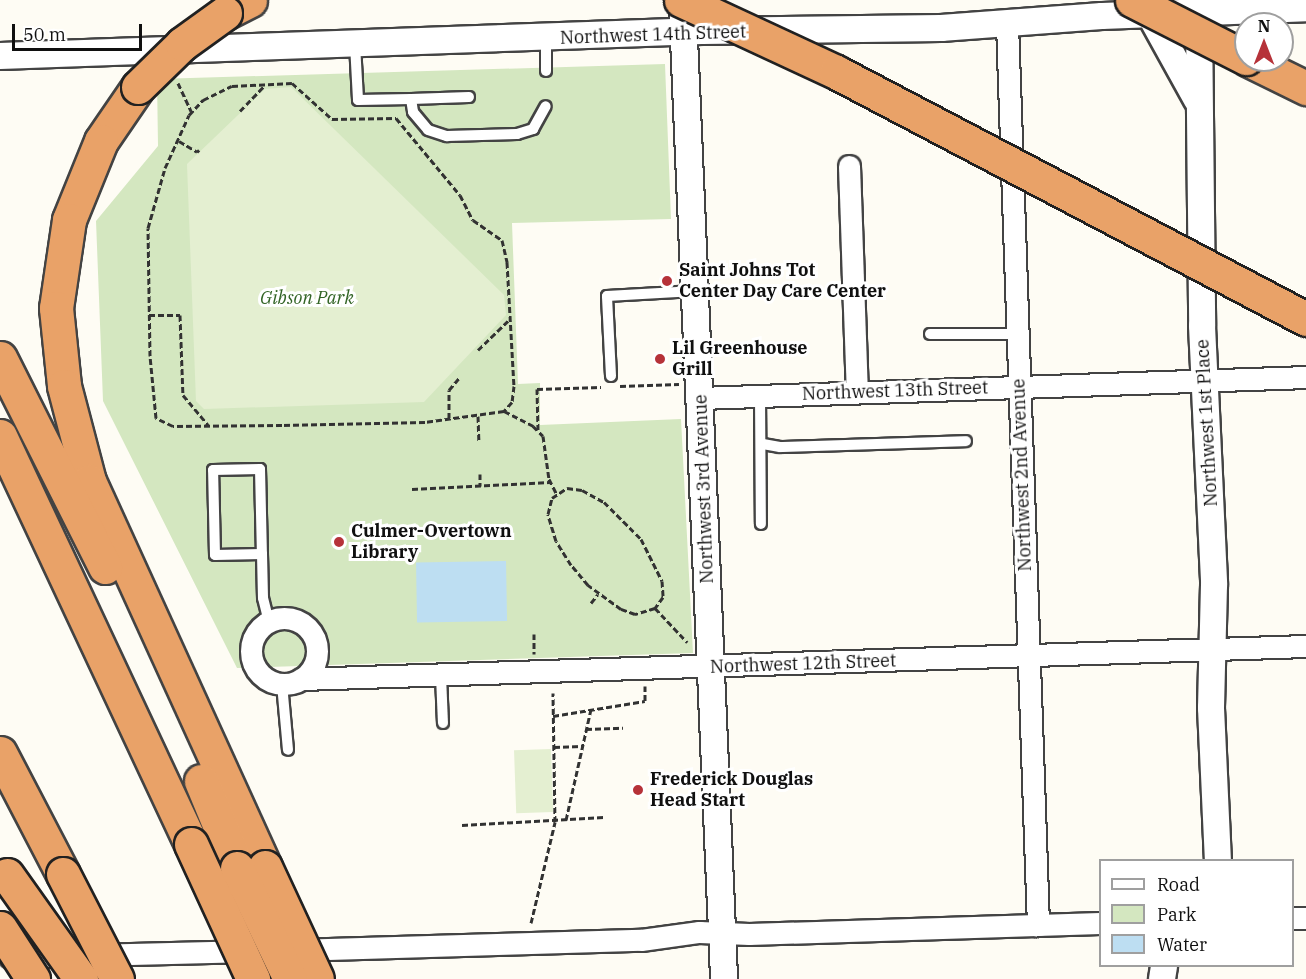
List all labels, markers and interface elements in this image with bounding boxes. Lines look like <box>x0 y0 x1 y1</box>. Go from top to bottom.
scale bar <box>15 12 146 50</box>
north arrow <box>1234 12 1294 72</box>
text: N <box>1258 16 1270 36</box>
street label: Northwest 14th Street <box>560 21 746 49</box>
text: 50 m <box>23 23 66 46</box>
place label: Saint Johns Tot Center Day Care Center <box>679 260 886 302</box>
marker: Saint Johns Tot Center Day Care Center <box>660 274 674 288</box>
park label: Gibson Park <box>260 287 354 309</box>
place label: Lil Greenhouse Grill <box>672 338 808 380</box>
street label: Northwest 1st Place <box>1192 339 1222 507</box>
marker: Lil Greenhouse Grill <box>653 352 667 366</box>
street label: Northwest 13th Street <box>802 377 988 405</box>
street label: Northwest 2nd Avenue <box>1008 378 1036 572</box>
street label: Northwest 3rd Avenue <box>690 394 718 584</box>
place label: Culmer-Overtown Library <box>351 521 512 564</box>
marker: Culmer-Overtown Library <box>332 535 346 549</box>
street label: Northwest 12th Street <box>710 650 896 678</box>
place label: Frederick Douglas Head Start <box>650 769 813 812</box>
marker: Frederick Douglas Head Start <box>631 783 645 797</box>
legend <box>1099 859 1294 967</box>
text: Road <box>1157 873 1200 896</box>
text: Park <box>1157 903 1196 926</box>
text: Water <box>1157 933 1207 956</box>

